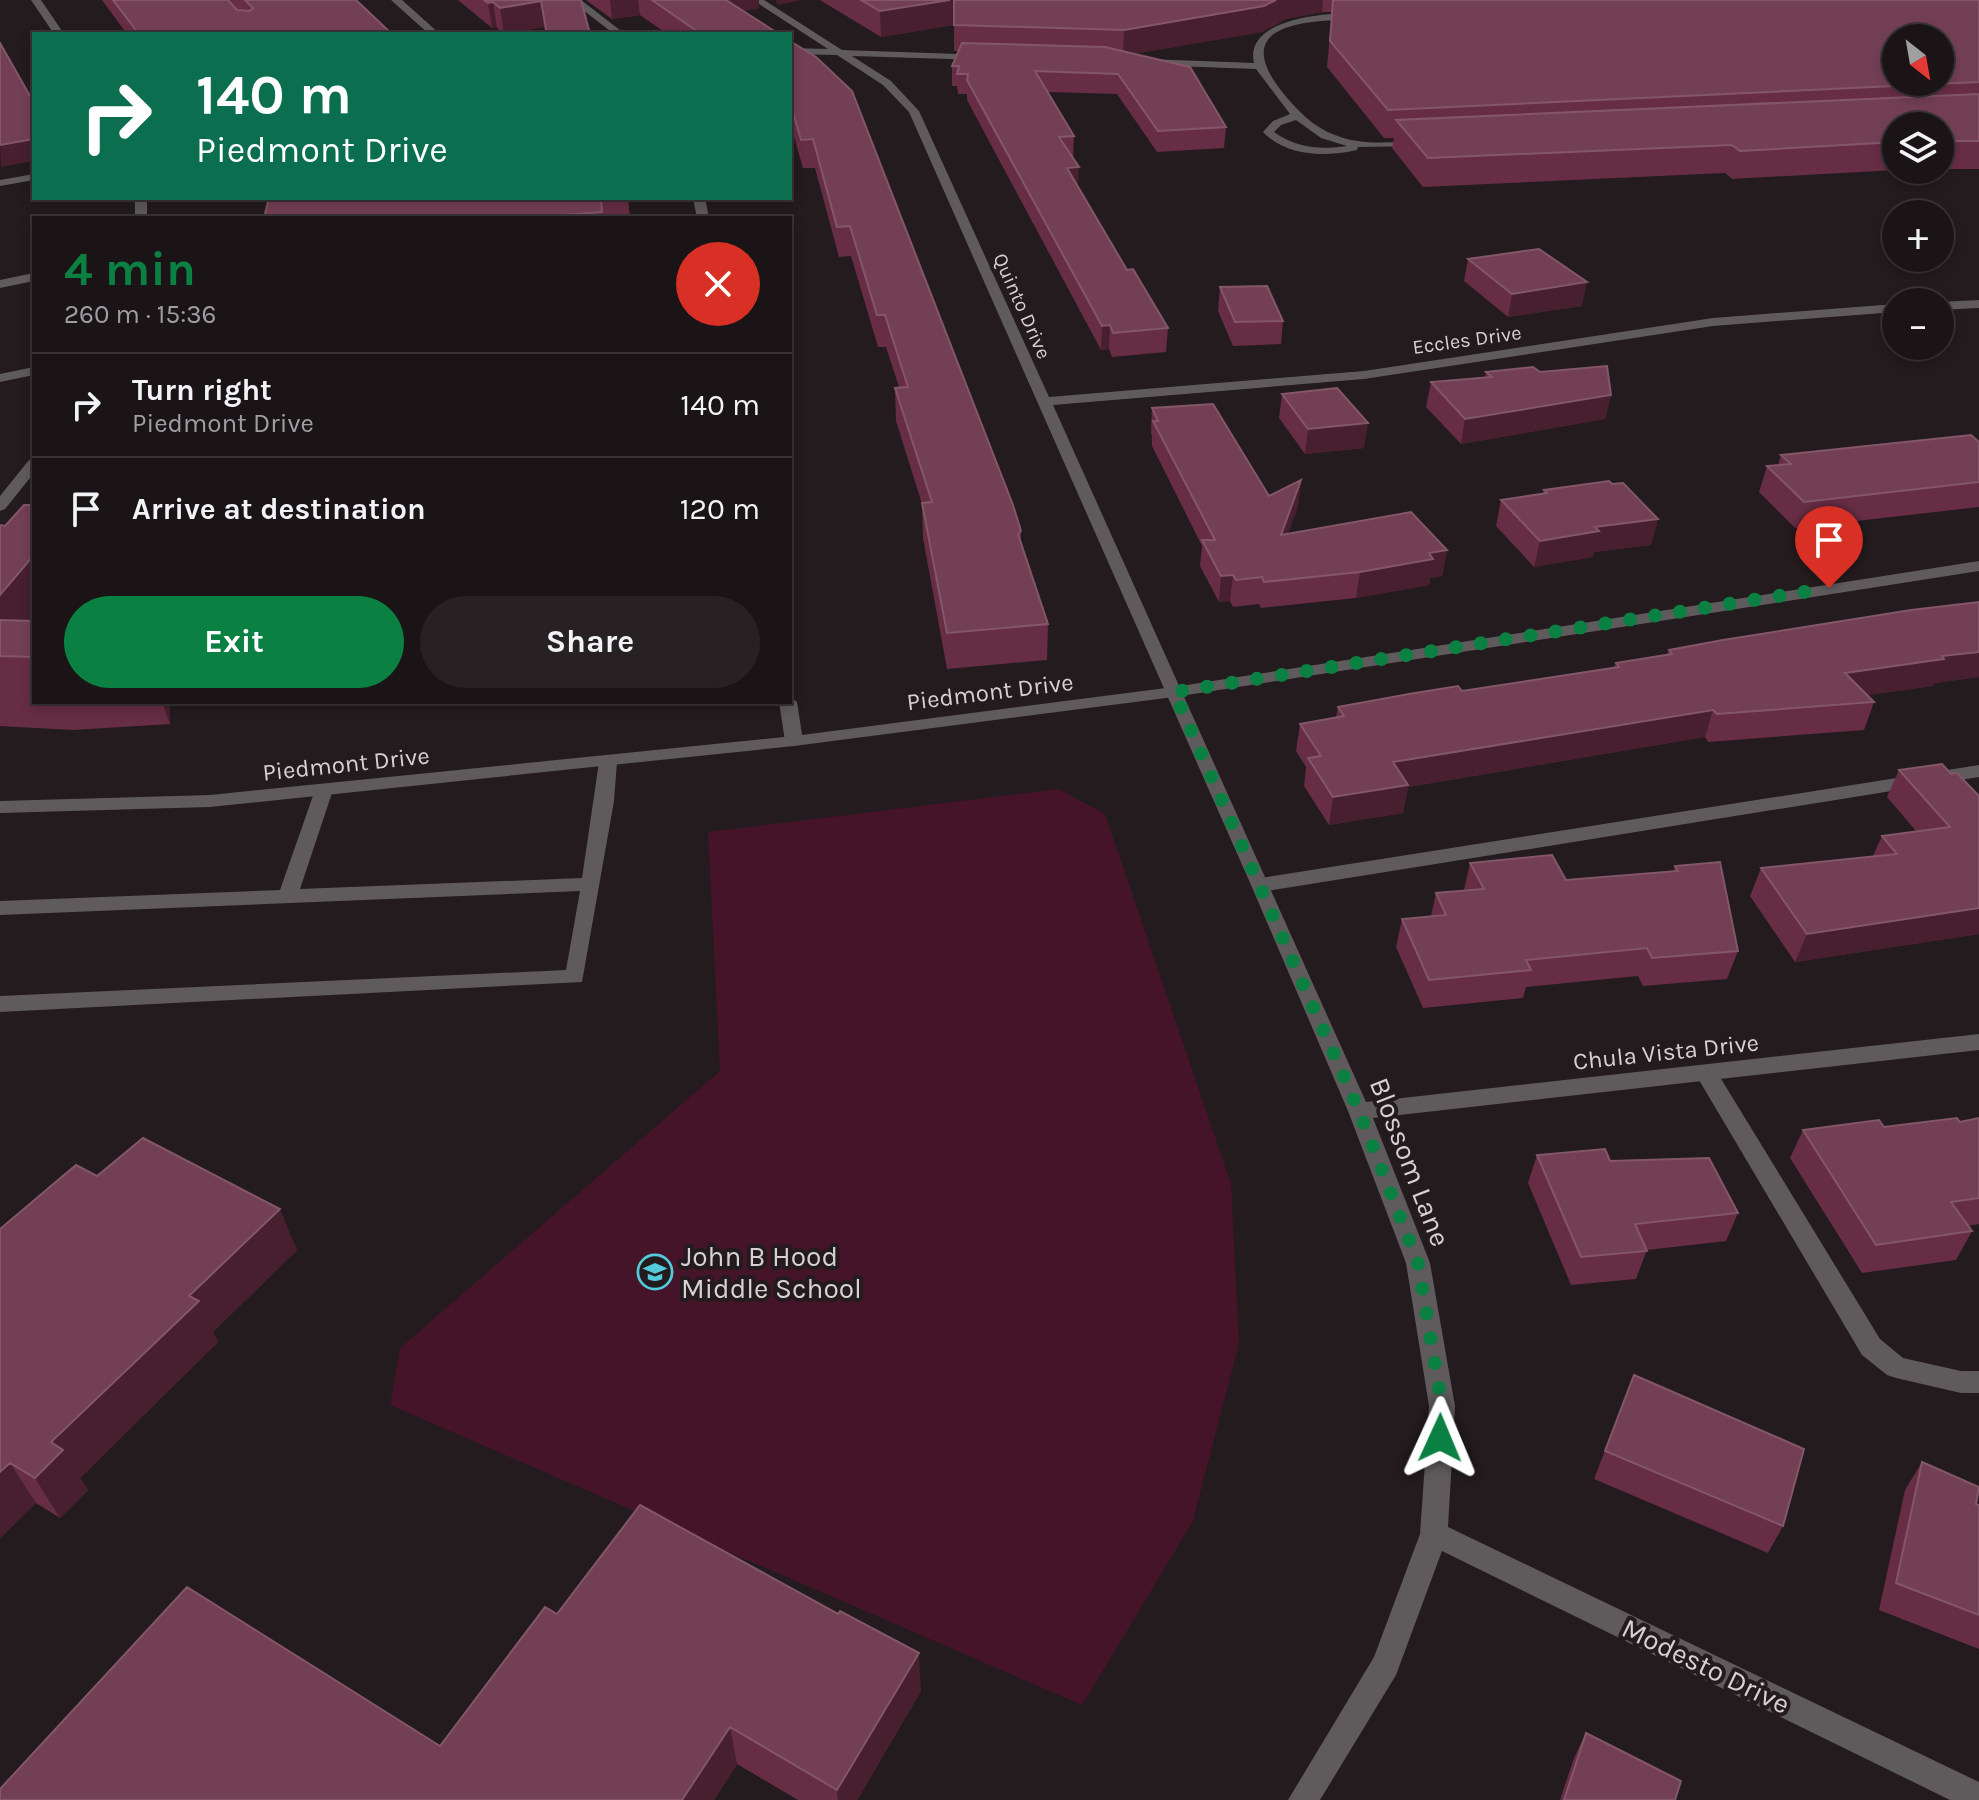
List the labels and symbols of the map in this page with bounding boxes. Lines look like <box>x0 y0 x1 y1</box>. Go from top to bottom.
north arrow <box>1882 24 1954 96</box>
street label: Quinto Drive <box>988 250 1056 362</box>
street label: Eccles Drive <box>1411 321 1523 359</box>
pin <box>1795 506 1863 588</box>
street label: Piedmont Drive <box>905 668 1075 716</box>
street label: Piedmont Drive <box>261 741 431 787</box>
street label: Chula Vista Drive <box>1572 1028 1760 1076</box>
street label: Blossom Lane <box>1363 1073 1457 1251</box>
place label: John B Hood Middle School <box>681 1240 862 1305</box>
school or university icon: John B Hood Middle School <box>636 1253 674 1291</box>
position arrow <box>1398 1396 1482 1480</box>
street label: Modesto Drive <box>1617 1611 1795 1721</box>

